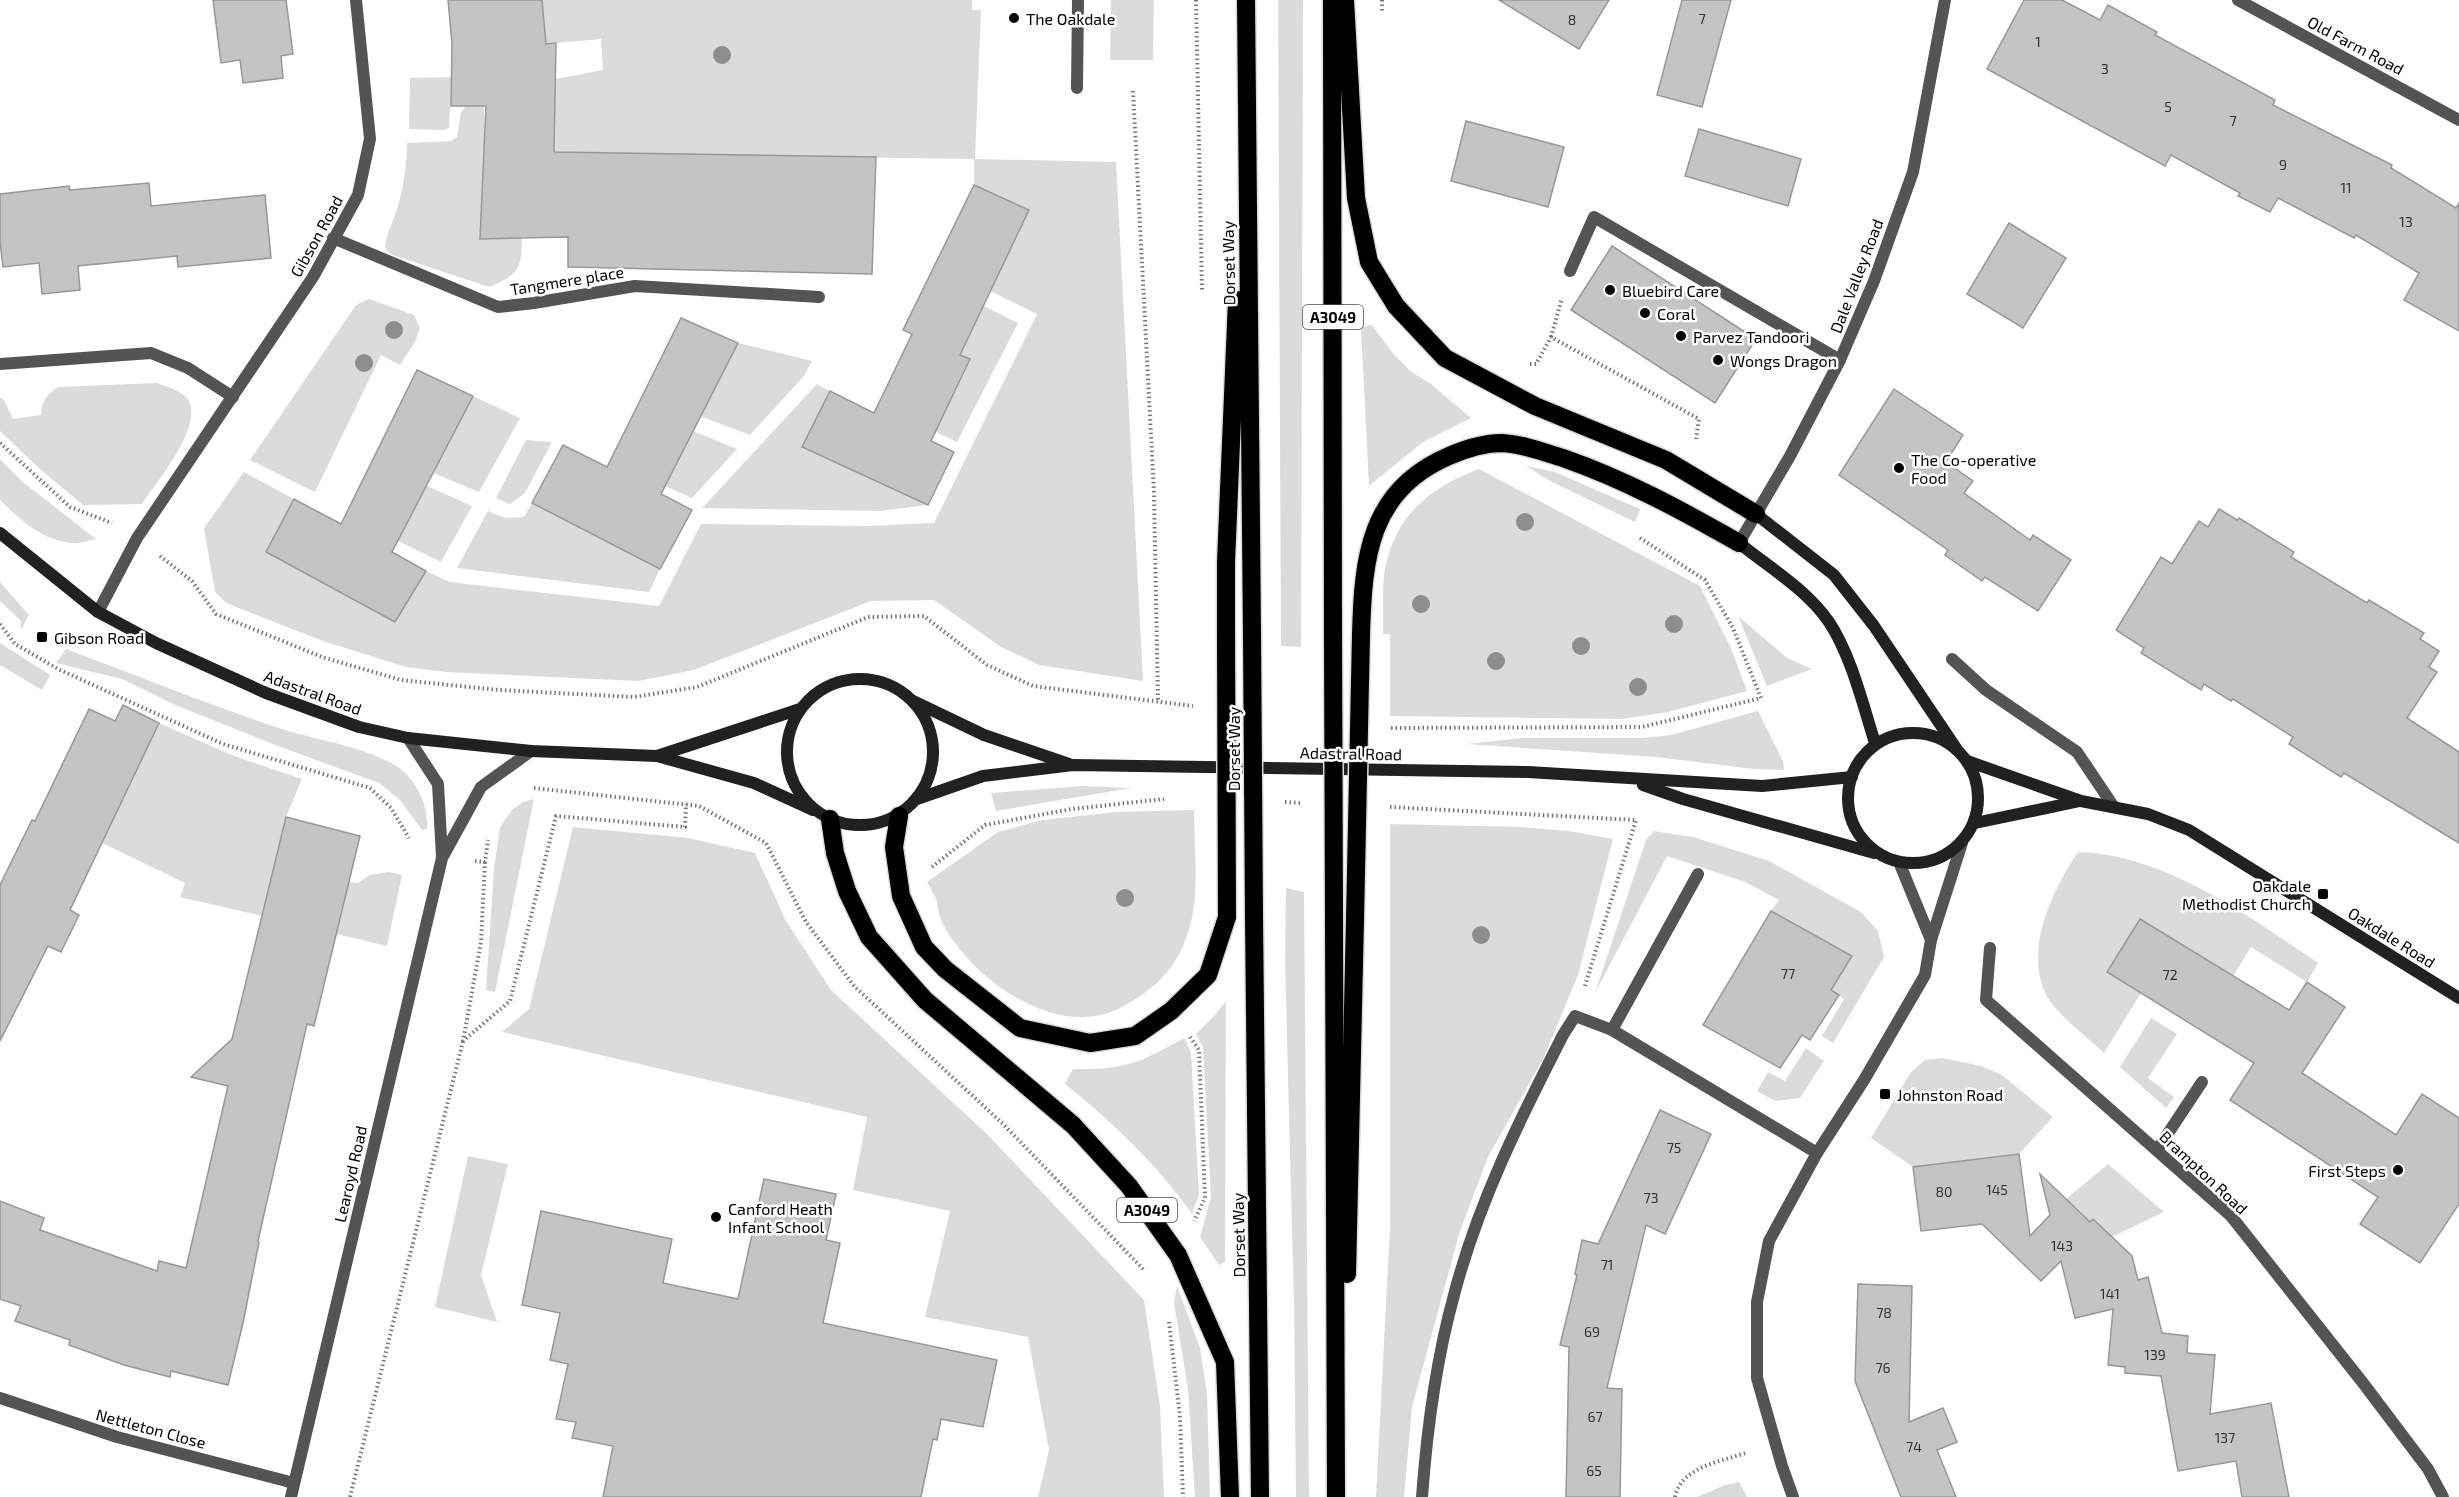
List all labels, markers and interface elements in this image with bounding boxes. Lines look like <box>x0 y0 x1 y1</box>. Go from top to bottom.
place label: The Oakdale <box>1026 9 1115 28</box>
house number: 7 <box>1698 10 1706 27</box>
marker: The Oakdale <box>1007 11 1021 25</box>
house number: 8 <box>1568 11 1576 28</box>
street label: Old Farm Road <box>2305 12 2407 78</box>
house number: 1 <box>2035 33 2041 50</box>
house number: 3 <box>2101 60 2109 77</box>
house number: 5 <box>2164 98 2172 115</box>
house number: 7 <box>2229 112 2237 129</box>
house number: 9 <box>2279 156 2287 173</box>
house number: 11 <box>2340 179 2352 196</box>
street label: Gibson Road <box>286 192 346 280</box>
house number: 13 <box>2399 213 2413 230</box>
street label: Dale Valley Road <box>1826 216 1886 336</box>
street label: Dorset Way <box>1218 220 1238 305</box>
street label: Tangmere place <box>509 262 625 298</box>
place label: Bluebird Care <box>1622 281 1719 300</box>
marker: Bluebird Care <box>1603 283 1617 297</box>
place label: Coral <box>1657 304 1695 323</box>
road number: A3049 <box>1303 305 1363 329</box>
marker: Coral <box>1638 306 1652 320</box>
place label: Parvez Tandoori <box>1693 327 1810 346</box>
marker: Parvez Tandoori <box>1674 329 1688 343</box>
place label: Wongs Dragon <box>1730 351 1837 370</box>
marker: Wongs Dragon <box>1711 353 1725 367</box>
place label: The Co-operative Food <box>1911 450 2036 487</box>
marker: The Co-operative Food <box>1892 461 1906 475</box>
place label: Gibson Road <box>54 628 144 647</box>
marker: Gibson Road <box>35 630 49 644</box>
street label: Adastral Road <box>262 666 364 718</box>
street label: Dorset Way <box>1224 706 1243 791</box>
street label: Adastral Road <box>1300 743 1402 763</box>
place label: Oakdale Methodist Church <box>2182 876 2311 913</box>
marker: Oakdale Methodist Church <box>2316 887 2330 901</box>
street label: Oakdale Road <box>2345 903 2439 971</box>
house number: 77 <box>1781 965 1795 982</box>
house number: 72 <box>2162 966 2178 983</box>
place label: Johnston Road <box>1897 1085 2003 1104</box>
marker: Johnston Road <box>1878 1087 1892 1101</box>
street label: Learoyd Road <box>330 1124 370 1224</box>
street label: Brampton Road <box>2156 1126 2252 1218</box>
house number: 75 <box>1667 1139 1681 1156</box>
place label: First Steps <box>2308 1161 2386 1180</box>
marker: First Steps <box>2391 1163 2405 1177</box>
house number: 145 <box>1986 1181 2008 1198</box>
house number: 80 <box>1936 1183 1952 1200</box>
house number: 73 <box>1644 1189 1658 1206</box>
street label: Dorset Way <box>1228 1192 1248 1277</box>
road number: A3049 <box>1117 1198 1177 1222</box>
place label: Canford Heath Infant School <box>728 1199 833 1236</box>
marker: Canford Heath Infant School <box>709 1210 723 1224</box>
house number: 143 <box>2051 1237 2073 1254</box>
house number: 71 <box>1601 1256 1613 1273</box>
house number: 141 <box>2100 1285 2120 1302</box>
house number: 78 <box>1876 1304 1892 1321</box>
house number: 69 <box>1584 1323 1600 1340</box>
house number: 139 <box>2144 1346 2166 1363</box>
house number: 76 <box>1875 1359 1891 1376</box>
street label: Nettleton Close <box>94 1404 208 1452</box>
house number: 67 <box>1587 1408 1603 1425</box>
house number: 137 <box>2215 1429 2235 1446</box>
house number: 74 <box>1906 1438 1922 1455</box>
house number: 65 <box>1586 1462 1602 1479</box>

